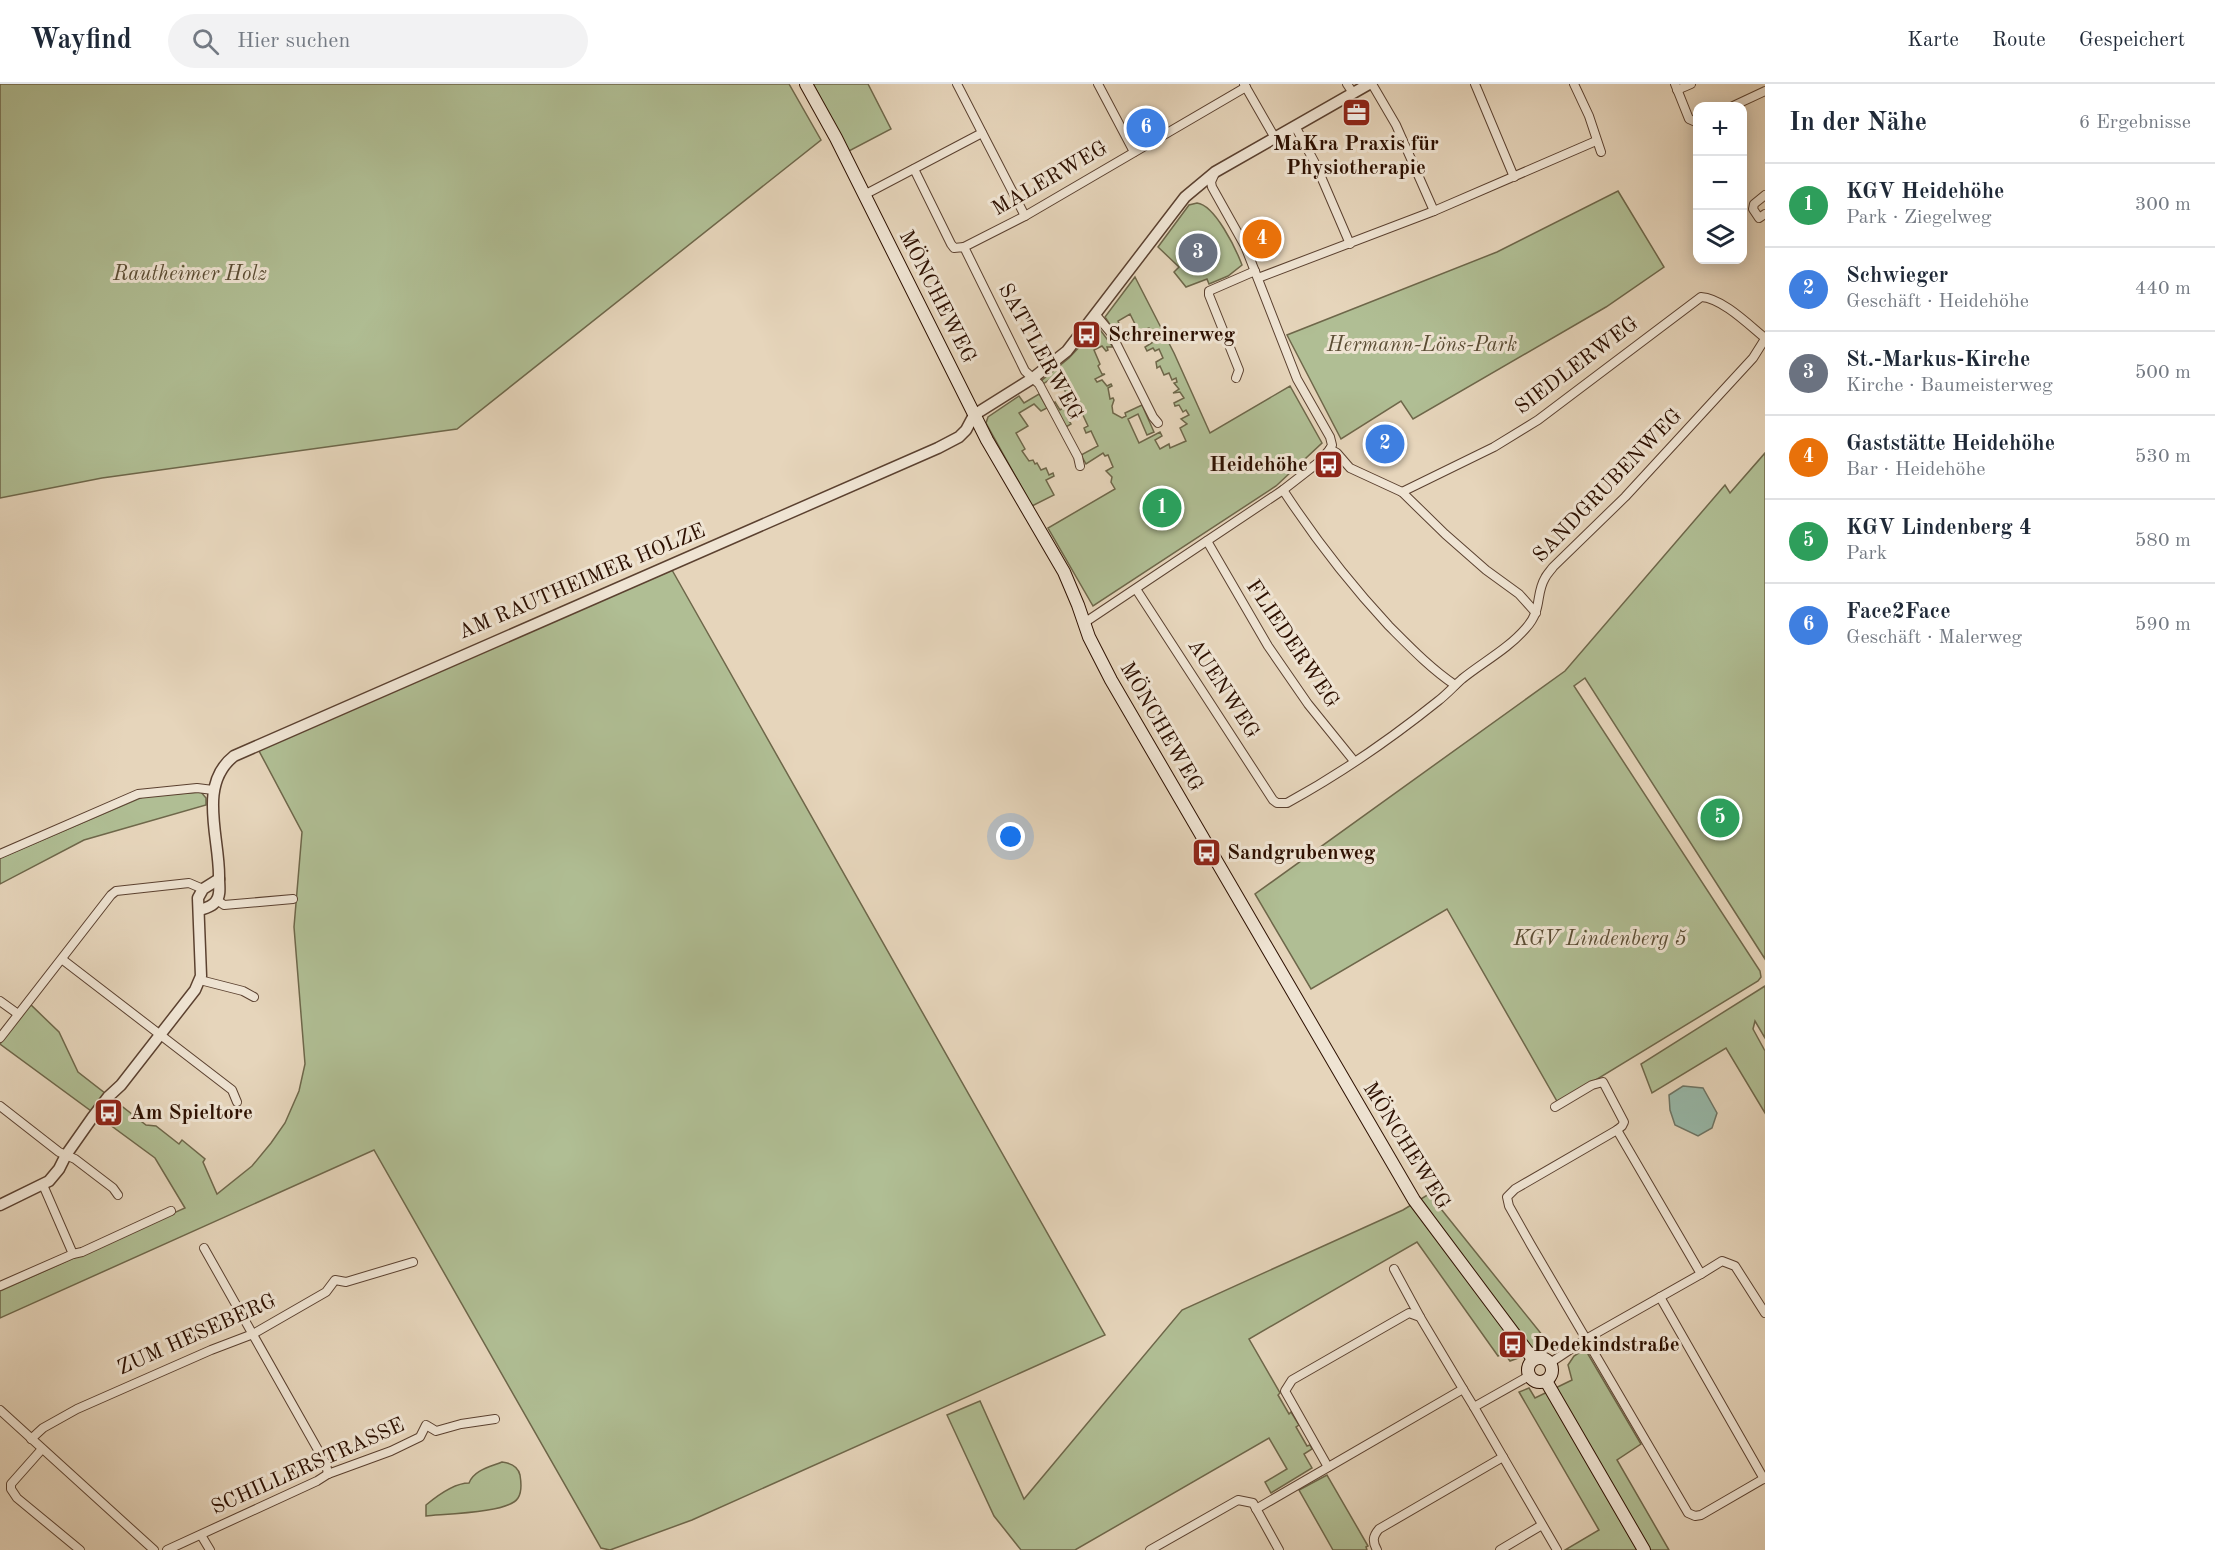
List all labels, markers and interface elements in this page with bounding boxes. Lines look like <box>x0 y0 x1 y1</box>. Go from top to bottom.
search box <box>168 14 588 68</box>
icon: search <box>189 25 222 58</box>
text: Wayfind <box>30 27 132 55</box>
text: Hier suchen <box>237 30 350 52</box>
text: Karte <box>1907 30 1959 51</box>
text: Route <box>1992 30 2046 51</box>
text: Gespeichert <box>2079 30 2185 51</box>
office icon: MaKra Praxis für Physiotherapie <box>1340 97 1372 129</box>
map controls <box>1693 102 1747 264</box>
button: + <box>1693 102 1747 156</box>
pin: 6 <box>1126 106 1166 150</box>
text: In der Nähe <box>1789 110 1927 136</box>
text: 6 Ergebnisse <box>2079 113 2191 133</box>
place label: MaKra Praxis für Physiotherapie <box>1273 134 1439 179</box>
street label: MALERWEG <box>989 138 1111 220</box>
button: − <box>1693 156 1747 210</box>
text: KGV Heidehöhe <box>1846 181 2004 203</box>
text: 1 <box>1803 195 1814 215</box>
text: 300 m <box>2135 195 2191 215</box>
text: Park · Ziegelweg <box>1846 208 1992 228</box>
button: layers <box>1693 210 1747 264</box>
pin: 4 <box>1242 216 1282 262</box>
street label: MÖNCHEWEG <box>895 226 983 367</box>
pin: 3 <box>1178 230 1218 276</box>
park label: Rautheimer Holz <box>112 264 267 285</box>
text: Schwieger <box>1846 265 1948 287</box>
text: 2 <box>1803 279 1814 299</box>
text: 440 m <box>2135 279 2191 299</box>
street label: SATTLERWEG <box>994 280 1086 424</box>
text: Geschäft · Heidehöhe <box>1846 292 2029 312</box>
street label: SIEDLERWEG <box>1512 313 1642 419</box>
bus stop icon: Schreinerweg <box>1071 319 1103 351</box>
place label: Schreinerweg <box>1108 325 1236 346</box>
park label: Hermann-Löns-Park <box>1326 335 1517 356</box>
text: St.-Markus-Kirche <box>1846 349 2030 371</box>
text: 3 <box>1803 363 1814 383</box>
text: 500 m <box>2135 363 2191 383</box>
text: Kirche · Baumeisterweg <box>1846 376 2053 396</box>
street label: SANDGRUBENWEG <box>1530 405 1686 567</box>
pin: 2 <box>1366 422 1404 466</box>
text: Gaststätte Heidehöhe <box>1846 433 2055 455</box>
text: 4 <box>1803 447 1814 467</box>
text: 530 m <box>2135 447 2191 467</box>
bus stop icon: Heidehöhe <box>1313 449 1345 481</box>
place label: Heidehöhe <box>1209 455 1308 476</box>
text: Bar · Heidehöhe <box>1846 460 1986 480</box>
pin: 1 <box>1142 486 1182 530</box>
text: KGV Lindenberg 4 <box>1846 517 2032 539</box>
street label: AM RAUTHEIMER HOLZE <box>455 520 709 644</box>
text: 5 <box>1803 531 1814 551</box>
text: 580 m <box>2135 531 2191 551</box>
text: Park <box>1846 544 1887 564</box>
street label: FLIEDERWEG <box>1242 576 1342 712</box>
text: Face2Face <box>1846 601 1951 623</box>
text: 6 <box>1803 615 1814 635</box>
text: 590 m <box>2135 615 2191 635</box>
text: Geschäft · Malerweg <box>1846 628 2022 648</box>
street label: AUENWEG <box>1183 636 1263 742</box>
street label: MÖNCHEWEG <box>1116 657 1210 795</box>
pin: 5 <box>1700 796 1740 840</box>
your location <box>996 822 1025 851</box>
bus stop icon: Sandgrubenweg <box>1190 837 1222 869</box>
place label: Sandgrubenweg <box>1227 843 1376 864</box>
park label: KGV Lindenberg 5 <box>1512 929 1687 950</box>
street label: MÖNCHEWEG <box>1359 1077 1457 1213</box>
bus stop icon: Am Spieltore <box>93 1097 125 1129</box>
place label: Am Spieltore <box>130 1103 253 1124</box>
street label: ZUM HESEBERG <box>115 1291 279 1379</box>
bus stop icon: Dedekindstraße <box>1496 1329 1528 1361</box>
place label: Dedekindstraße <box>1533 1335 1680 1356</box>
street label: SCHILLERSTRASSE <box>208 1415 408 1519</box>

